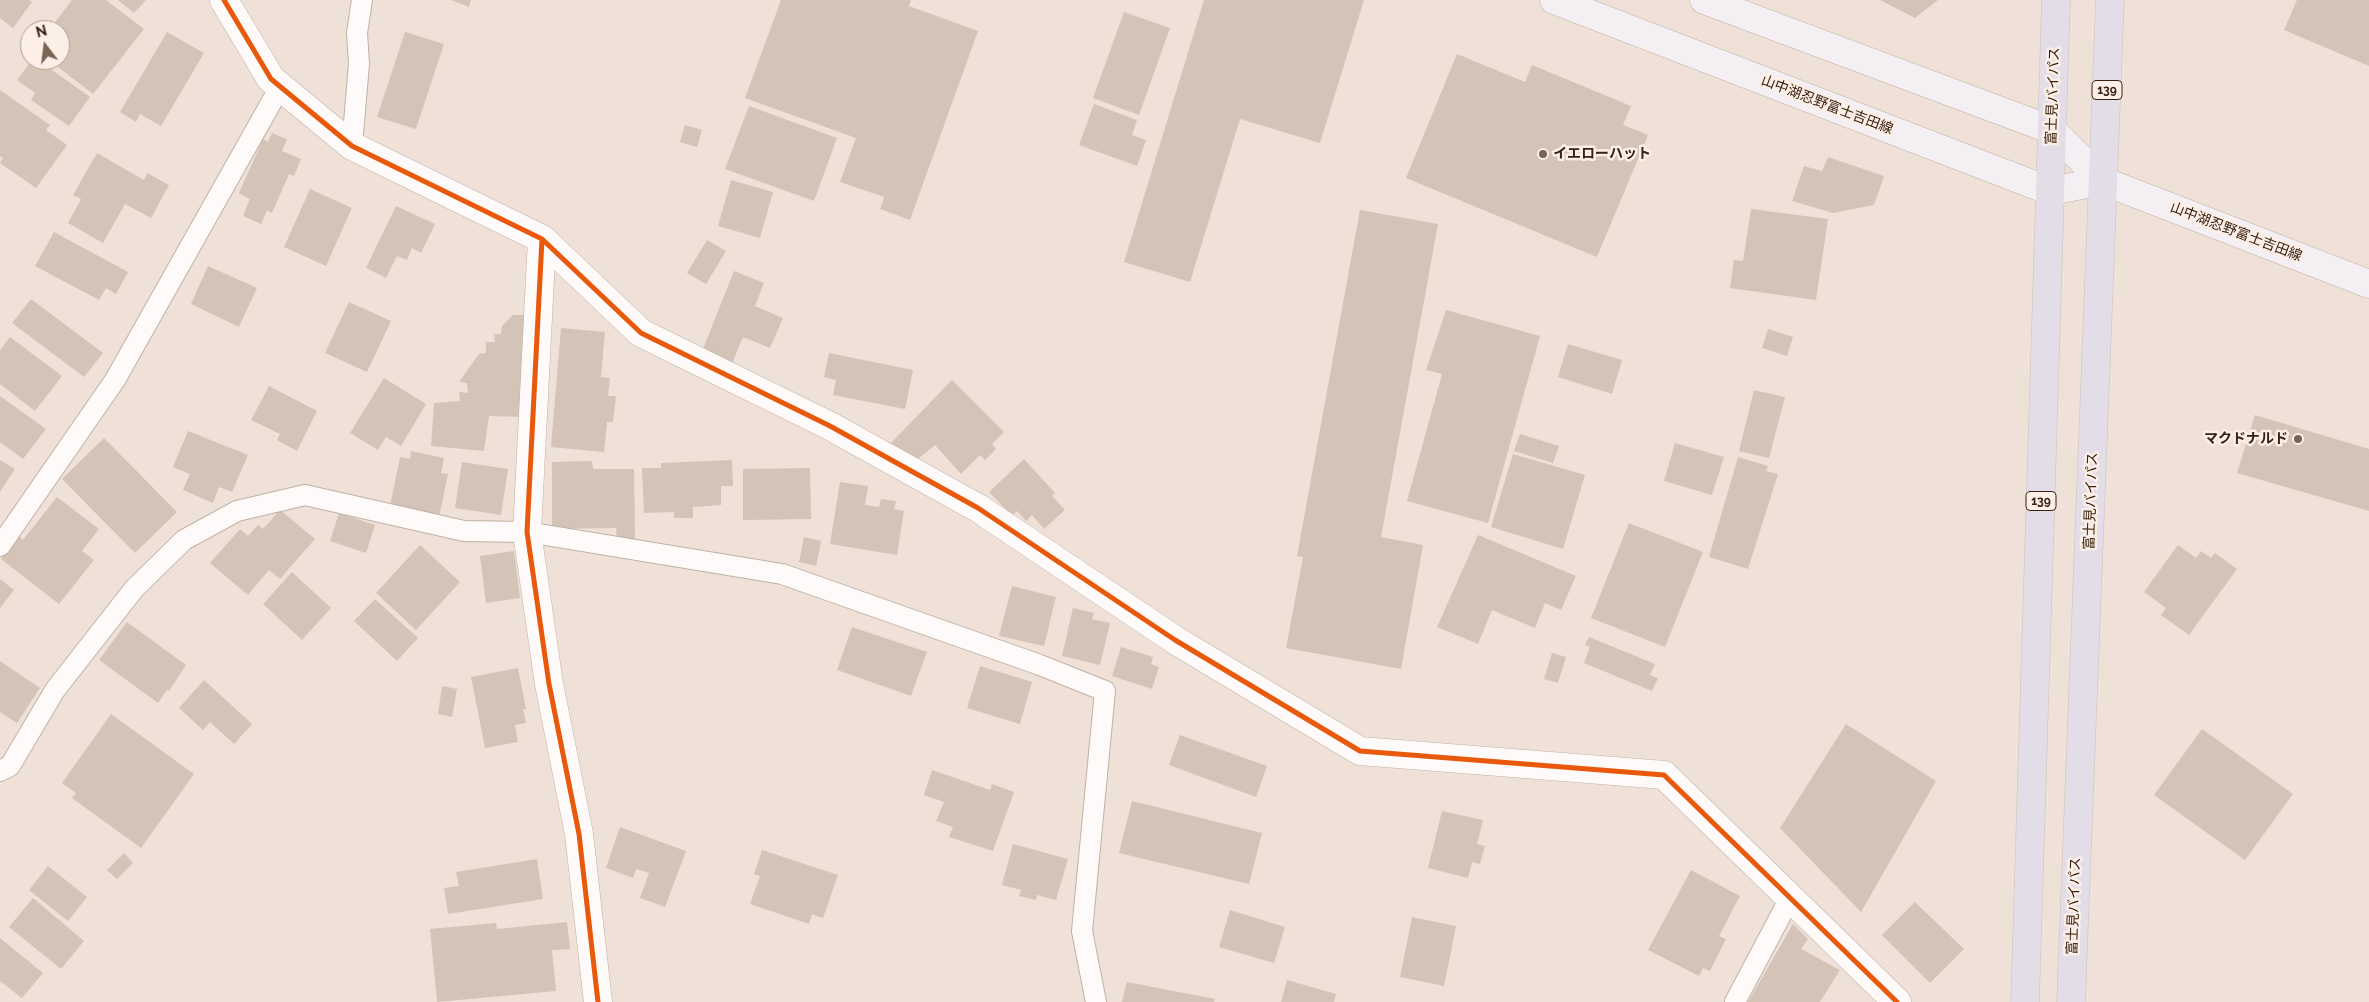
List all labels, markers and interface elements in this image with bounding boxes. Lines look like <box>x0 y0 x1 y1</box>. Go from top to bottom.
north arrow <box>20 20 70 70</box>
text: N <box>34 22 49 41</box>
street label: 富士見バイパス <box>2043 47 2063 145</box>
street label: 山中湖忍野富士吉田線 <box>1759 72 1895 138</box>
road number: 139 <box>2092 80 2122 100</box>
place label: イエローハット <box>1553 146 1651 162</box>
marker: イエローハット <box>1537 148 1549 160</box>
street label: 山中湖忍野富士吉田線 <box>2168 199 2304 265</box>
place label: マクドナルド <box>2204 431 2288 447</box>
marker: マクドナルド <box>2292 433 2304 445</box>
street label: 富士見バイパス <box>2081 452 2101 550</box>
road number: 139 <box>2026 492 2056 511</box>
street label: 富士見バイパス <box>2064 857 2084 955</box>

